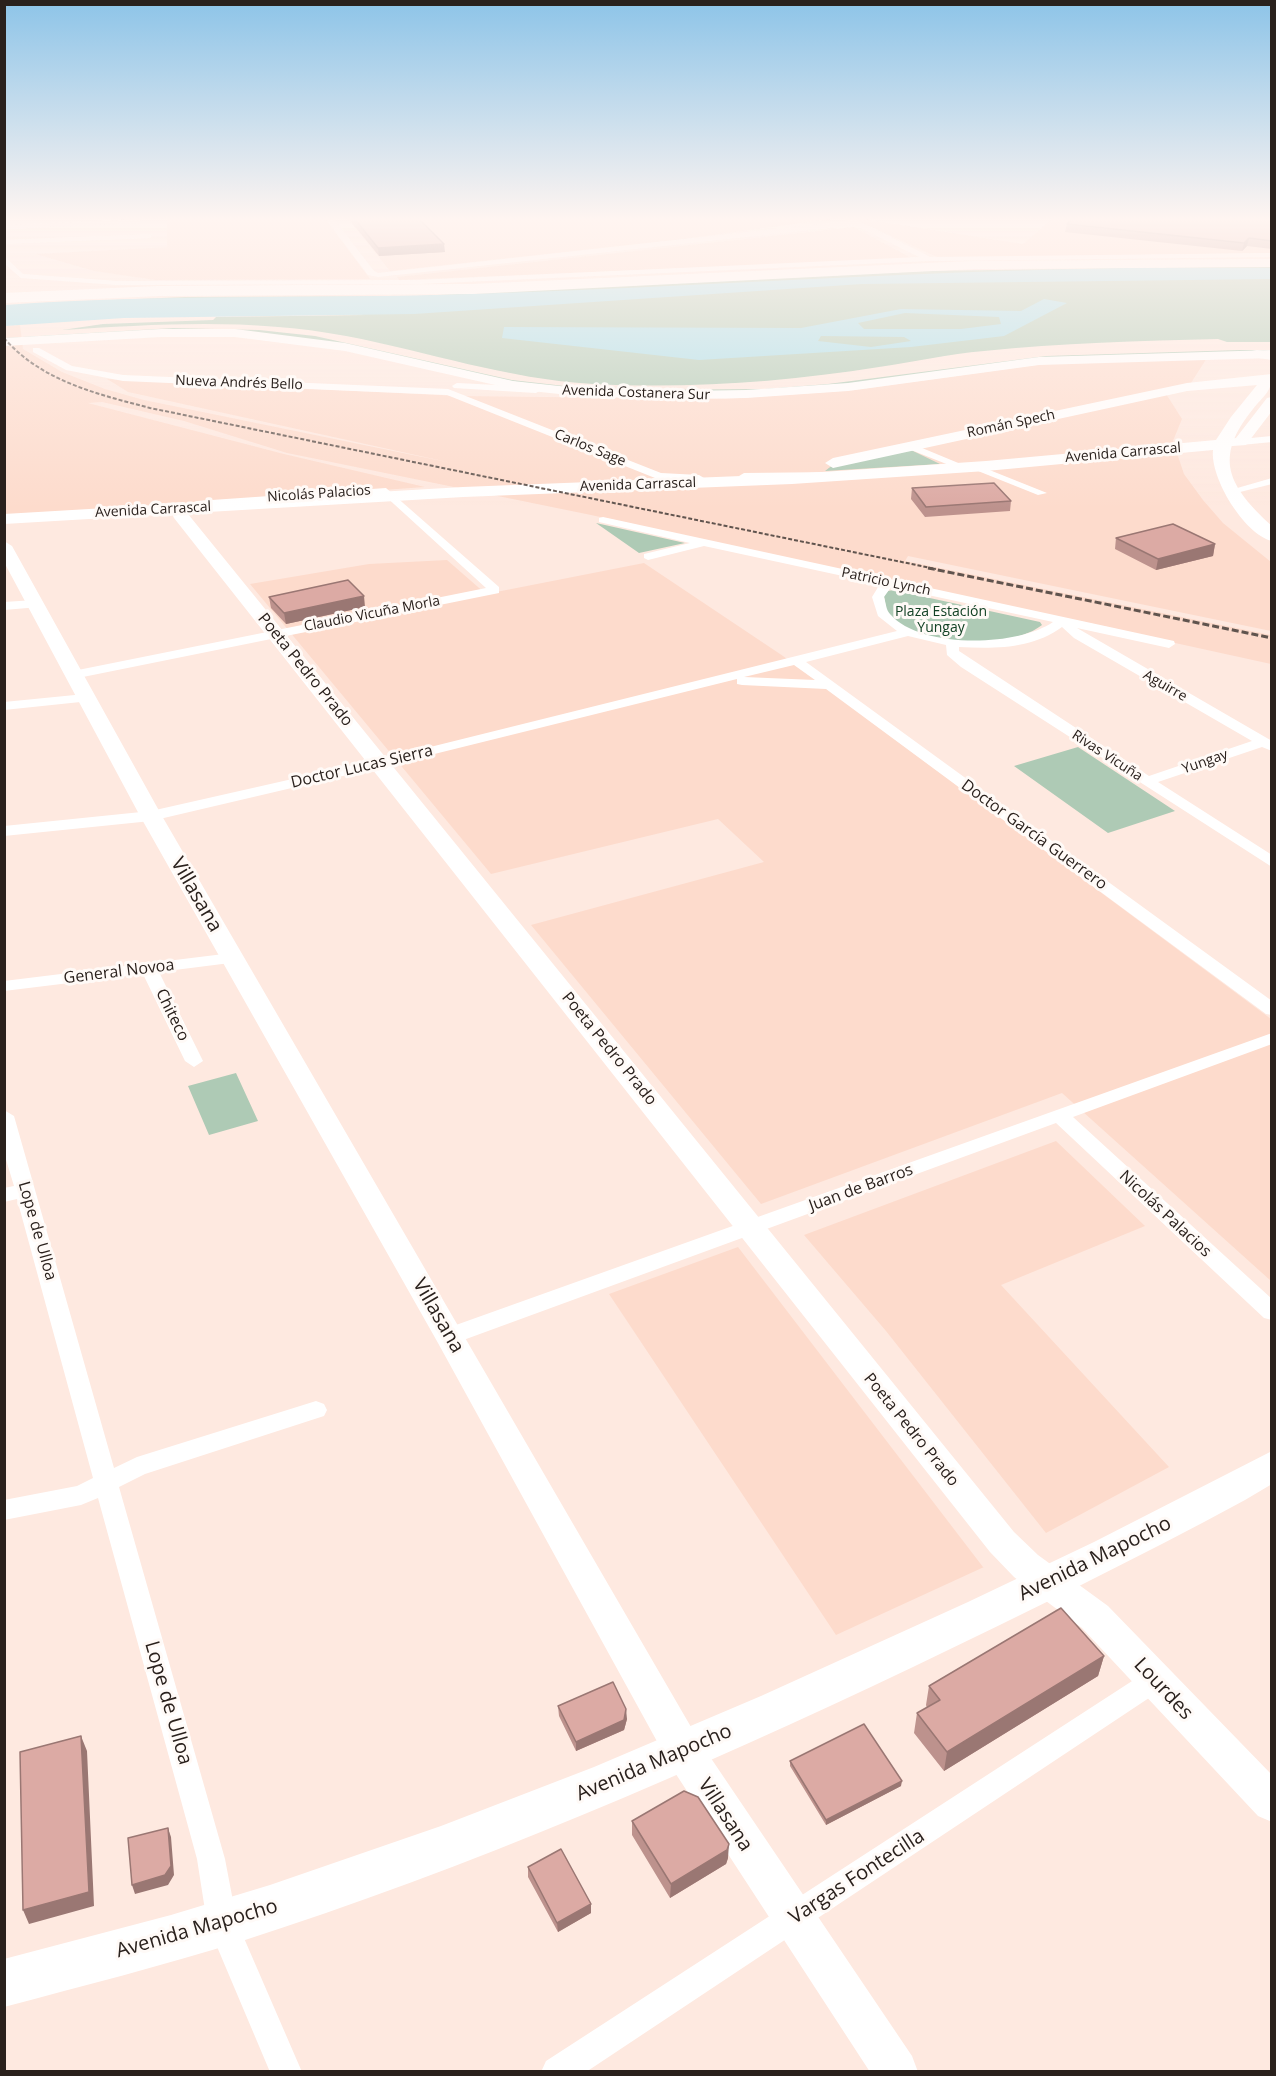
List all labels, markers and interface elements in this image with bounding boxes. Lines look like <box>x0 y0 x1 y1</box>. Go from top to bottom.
street label: Nueva Andrés Bello <box>175 372 303 394</box>
street label: Avenida Costanera Sur <box>562 382 710 404</box>
street label: Román Spech <box>966 406 1056 442</box>
street label: Carlos Sage <box>552 426 628 470</box>
street label: Avenida Carrascal <box>1064 440 1182 466</box>
street label: Avenida Carrascal <box>580 475 696 495</box>
street label: Nicolás Palacios <box>267 482 371 506</box>
street label: Avenida Carrascal <box>94 499 212 521</box>
street label: Patricio Lynch <box>840 564 932 600</box>
street label: Claudio Vicuña Morla <box>303 593 441 635</box>
park label: Plaza Estación Yungay <box>895 604 987 636</box>
street label: Poeta Pedro Prado <box>253 609 357 731</box>
street label: Aguirre <box>1140 667 1190 705</box>
street label: Rivas Vicuña <box>1069 727 1145 785</box>
street label: Doctor Lucas Sierra <box>289 741 435 793</box>
street label: Yungay <box>1180 746 1230 778</box>
street label: Doctor García Guerrero <box>957 776 1111 894</box>
street label: Villasana <box>165 853 227 937</box>
street label: General Novoa <box>63 956 175 988</box>
street label: Chiteco <box>151 986 193 1044</box>
street label: Poeta Pedro Prado <box>557 988 661 1110</box>
street label: Juan de Barros <box>806 1160 916 1216</box>
street label: Nicolás Palacios <box>1115 1167 1215 1261</box>
street label: Lope de Ulloa <box>14 1179 60 1283</box>
street label: Villasana <box>407 1274 469 1358</box>
street label: Poeta Pedro Prado <box>859 1369 963 1491</box>
street label: Avenida Mapocho <box>1015 1512 1175 1606</box>
street label: Lope de Ulloa <box>139 1638 197 1768</box>
street label: Lourdes <box>1128 1653 1198 1725</box>
street label: Avenida Mapocho <box>572 1719 736 1807</box>
street label: Villasana <box>693 1774 757 1856</box>
street label: Vargas Fontecilla <box>785 1824 929 1930</box>
street label: Avenida Mapocho <box>113 1894 281 1964</box>

